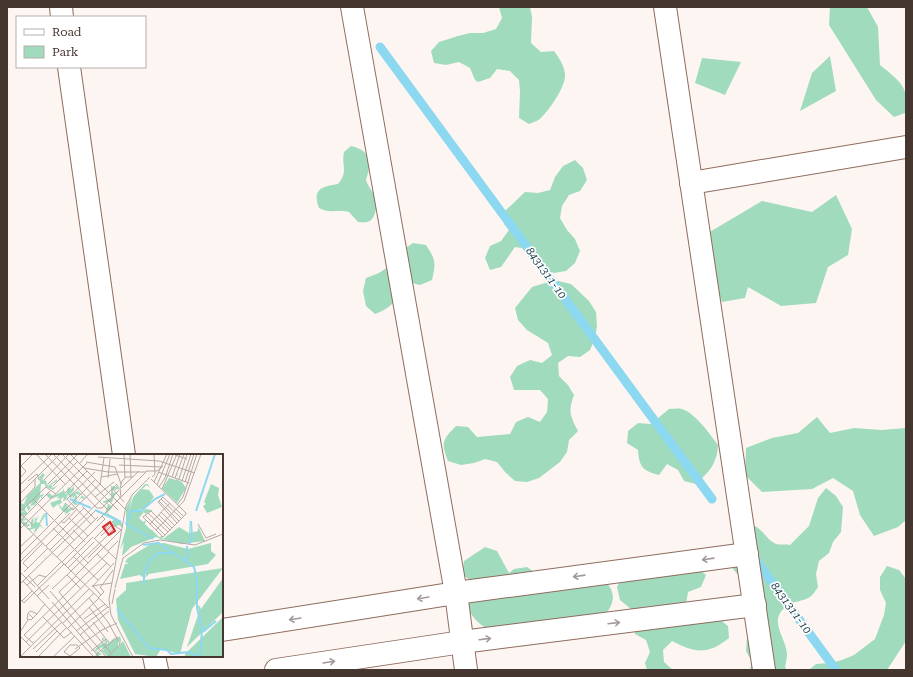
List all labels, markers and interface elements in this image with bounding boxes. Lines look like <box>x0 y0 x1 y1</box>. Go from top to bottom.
legend <box>16 16 146 68</box>
text: Road <box>52 25 82 39</box>
text: Park <box>52 45 79 59</box>
water label: 8431311-10 <box>523 245 569 301</box>
inset map <box>20 454 223 657</box>
one-way arrow <box>702 555 715 563</box>
one-way arrow <box>573 572 586 580</box>
water label: 8431311-10 <box>768 580 814 636</box>
one-way arrow <box>417 594 430 602</box>
one-way arrow <box>289 615 302 623</box>
one-way arrow <box>607 619 620 626</box>
one-way arrow <box>478 635 491 643</box>
one-way arrow <box>322 658 335 666</box>

